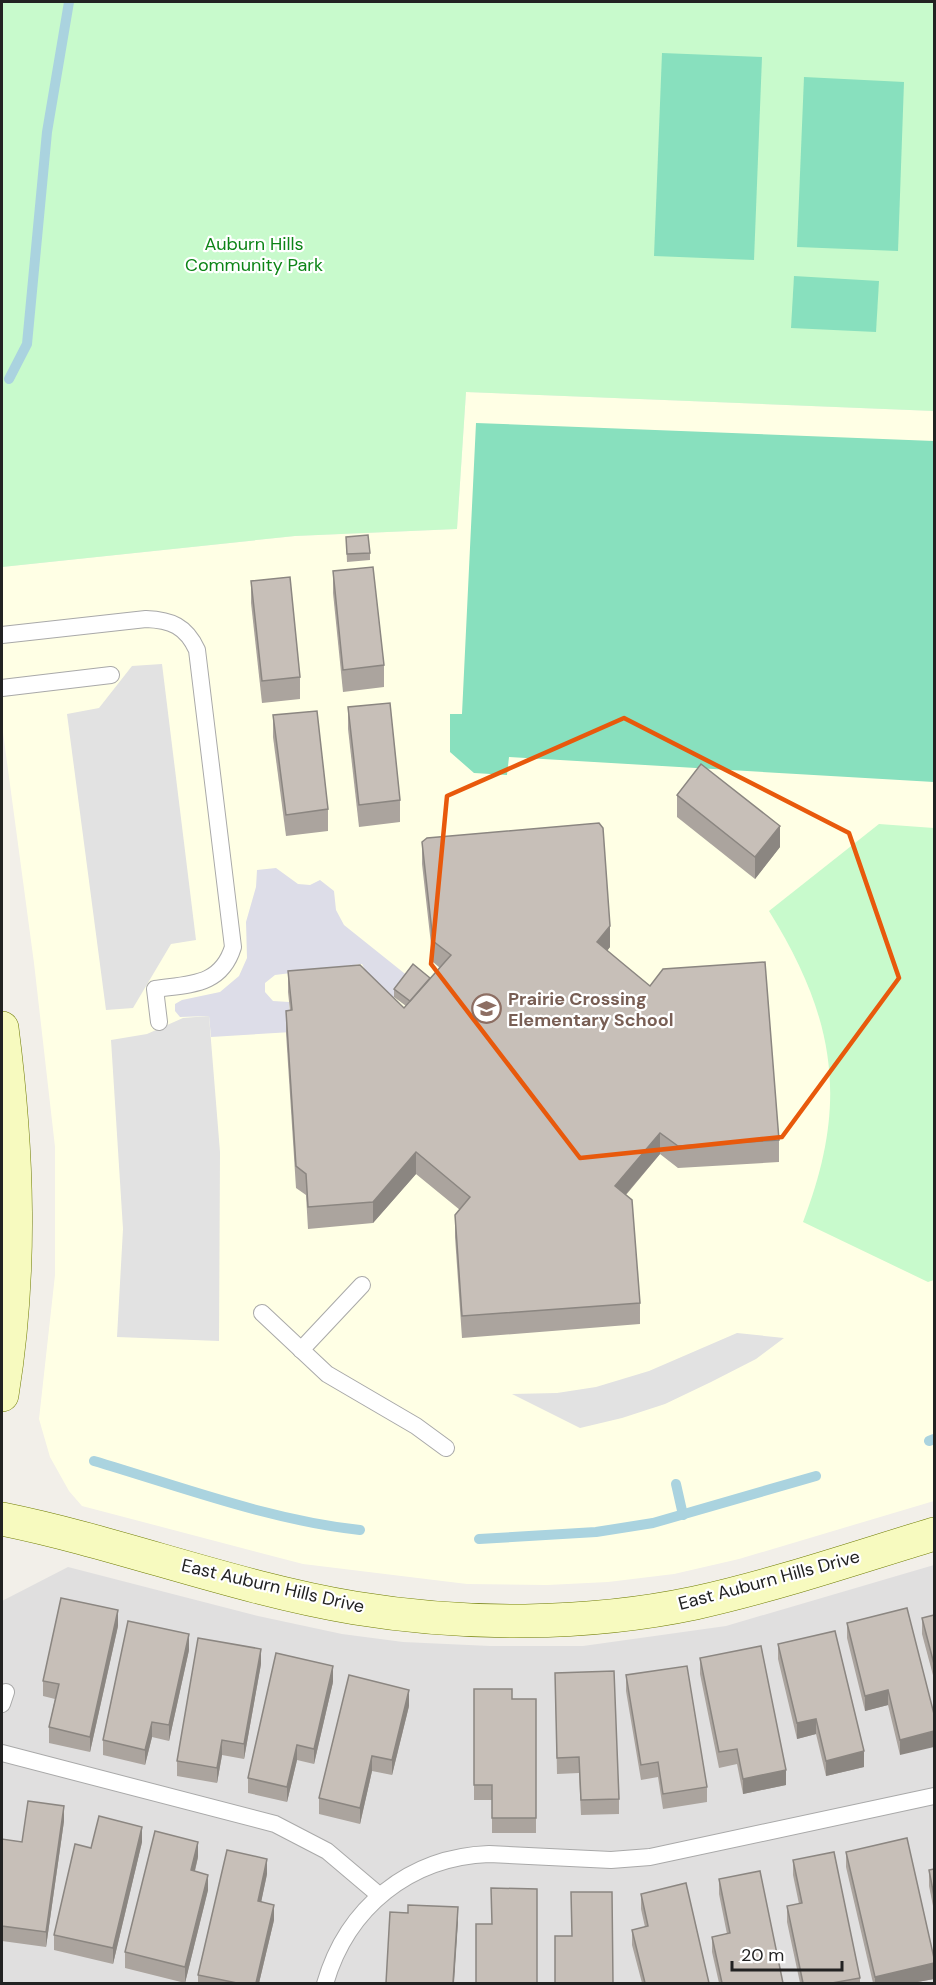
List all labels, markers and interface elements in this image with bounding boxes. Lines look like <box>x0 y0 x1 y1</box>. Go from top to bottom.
park label: Auburn Hills Community Park <box>185 232 323 277</box>
place label: Prairie Crossing Elementary School <box>508 987 674 1032</box>
school or university icon: Prairie Crossing Elementary School <box>471 993 503 1025</box>
street label: East Auburn Hills Drive <box>676 1544 862 1616</box>
street label: East Auburn Hills Drive <box>179 1553 367 1619</box>
scale bar <box>732 1934 842 1972</box>
text: 20 m <box>741 1943 784 1967</box>

